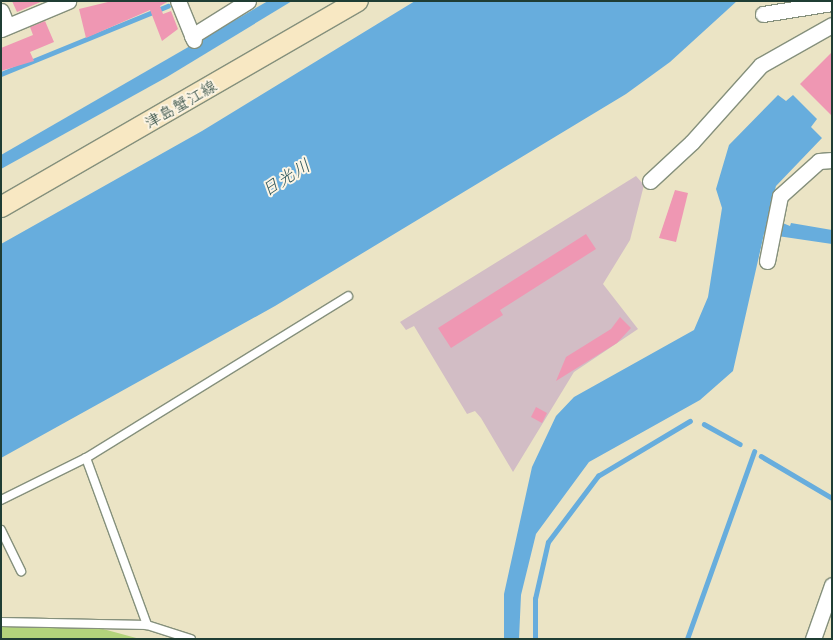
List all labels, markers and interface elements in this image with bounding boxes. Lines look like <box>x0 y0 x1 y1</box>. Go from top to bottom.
street label: 津島蟹江線 <box>142 77 220 133</box>
water label: 日光川 <box>257 155 315 201</box>

